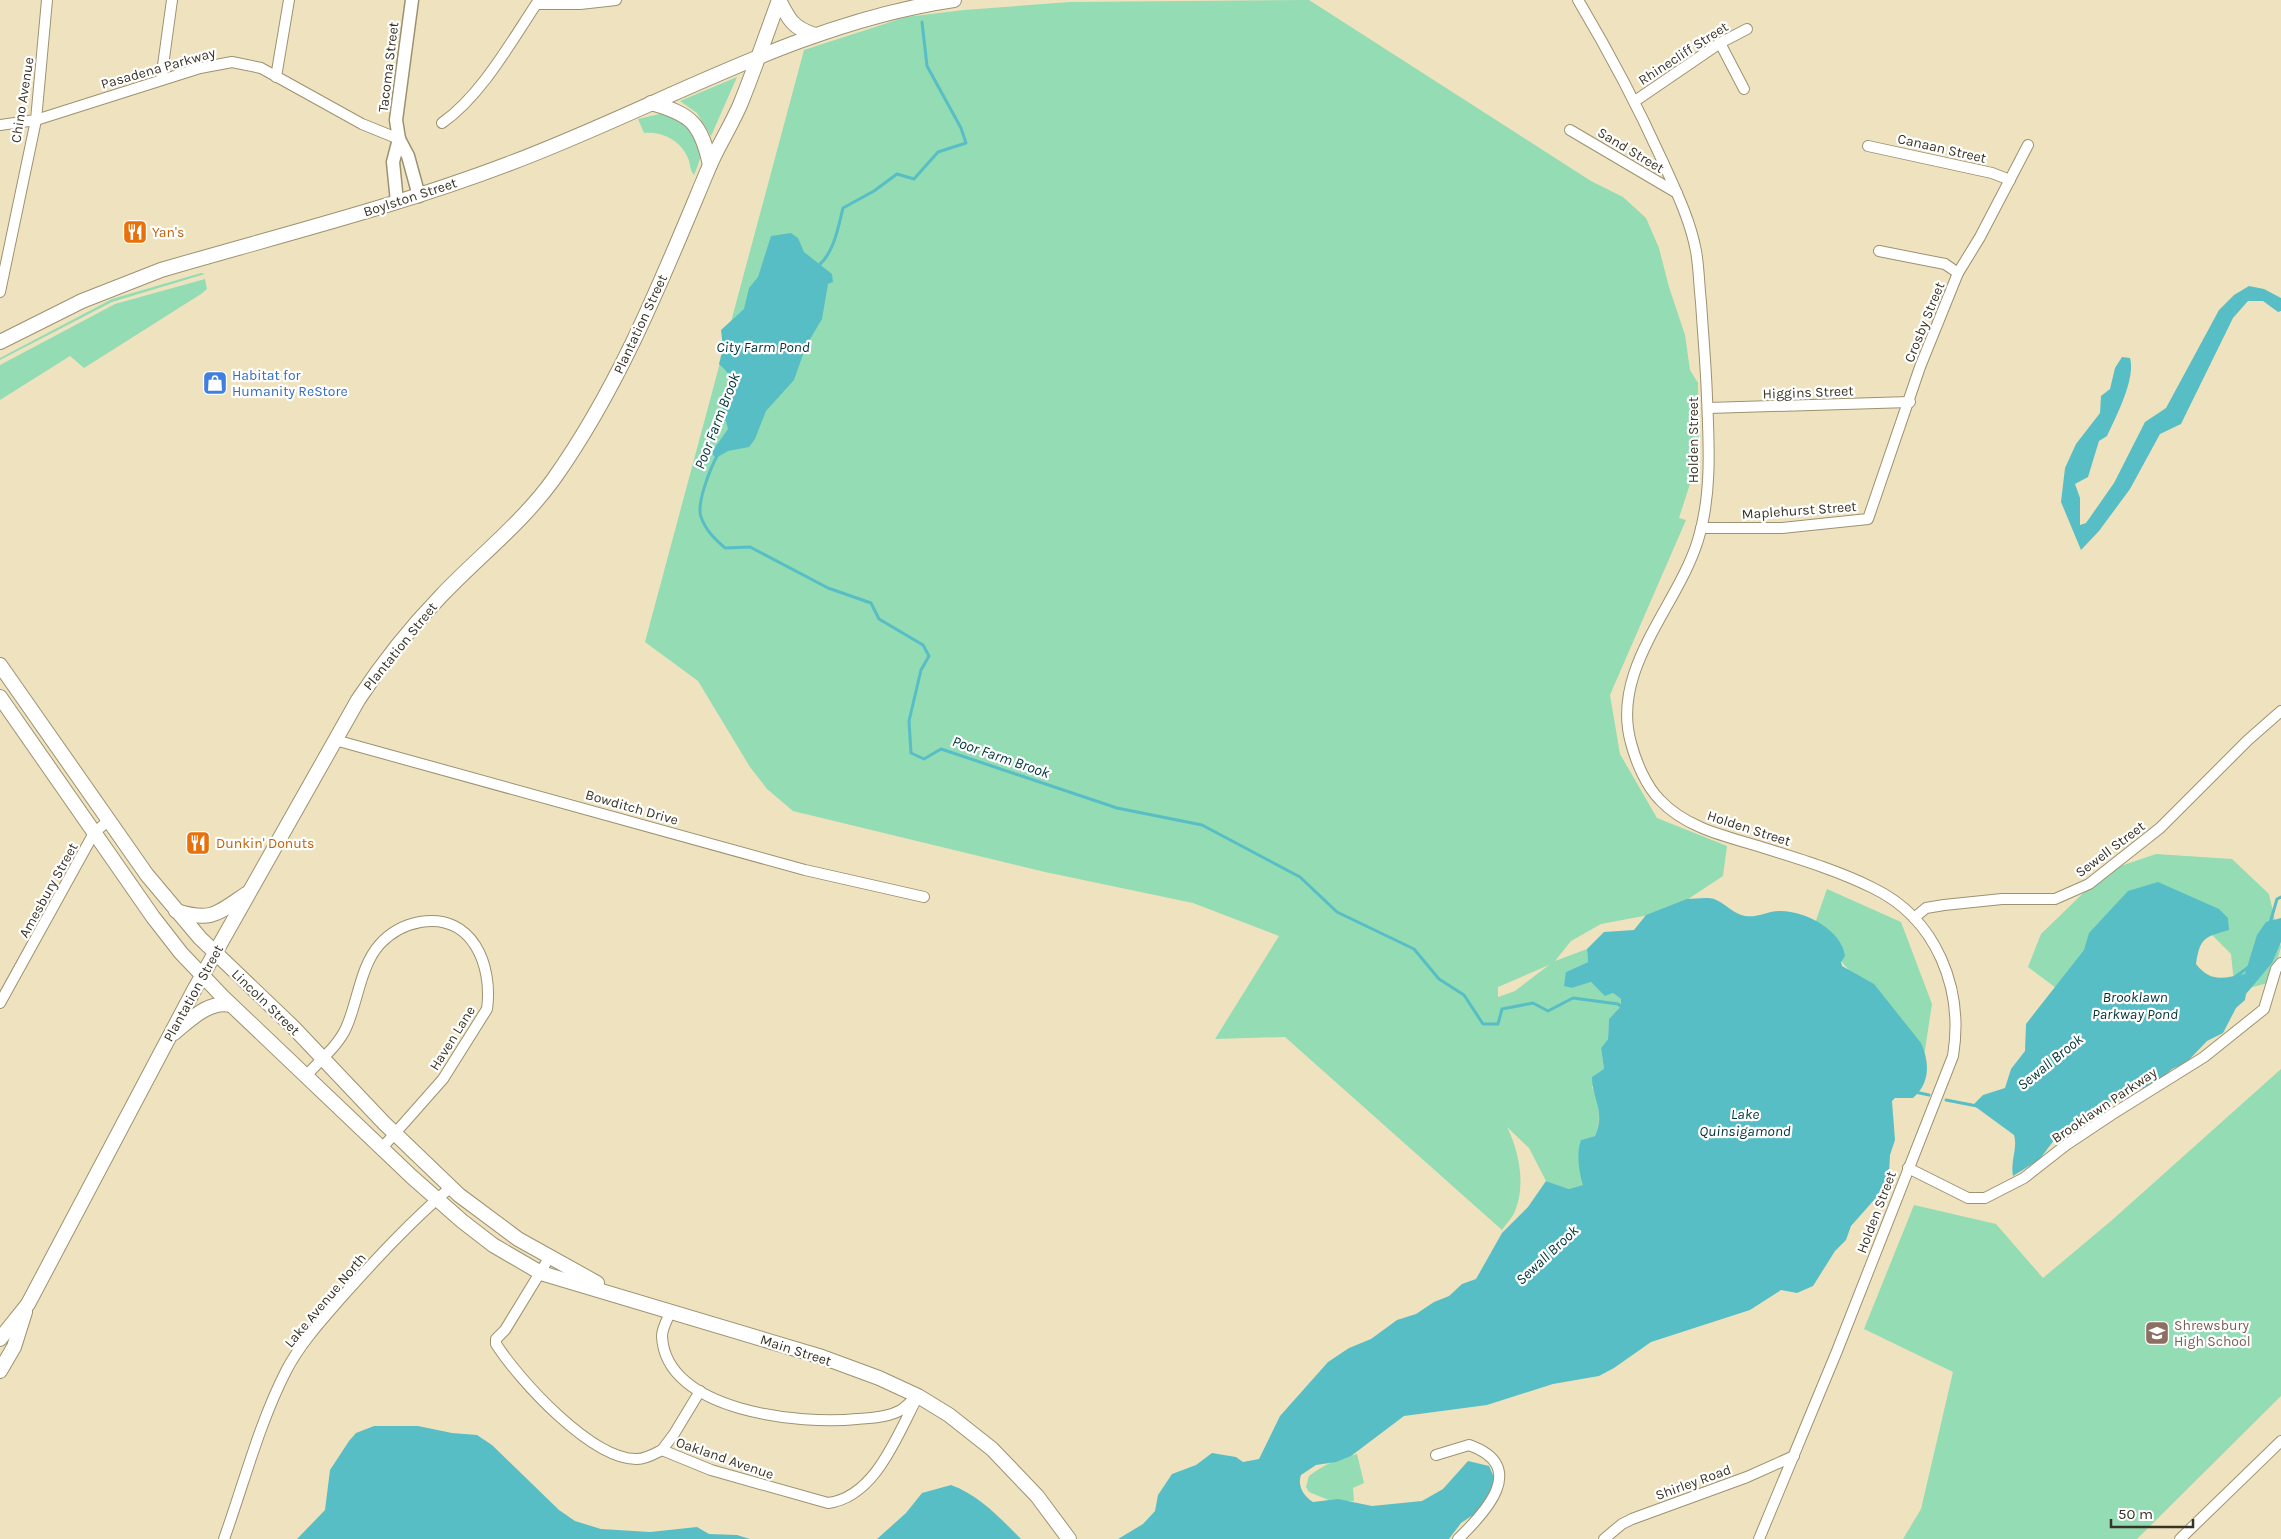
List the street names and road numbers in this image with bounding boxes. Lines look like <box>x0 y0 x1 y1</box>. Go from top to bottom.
street label: Rhinecliff Street <box>1635 18 1731 89</box>
street label: Tacoma Street <box>375 21 402 113</box>
street label: Pasadena Parkway <box>99 44 218 93</box>
street label: Chino Avenue <box>7 56 38 144</box>
street label: Sand Street <box>1594 124 1667 177</box>
street label: Canaan Street <box>1896 130 1988 167</box>
street label: Boylston Street <box>361 174 459 221</box>
street label: Plantation Street <box>610 272 671 377</box>
street label: Crosby Street <box>1901 279 1948 365</box>
street label: Higgins Street <box>1762 382 1854 403</box>
street label: Holden Street <box>1685 397 1702 483</box>
street label: Maplehurst Street <box>1741 498 1857 523</box>
street label: Plantation Street <box>360 599 441 694</box>
street label: Bowditch Drive <box>583 786 680 829</box>
street label: Holden Street <box>1705 807 1793 850</box>
street label: Sewell Street <box>2072 818 2148 881</box>
street label: Amesbury Street <box>15 840 82 941</box>
street label: Plantation Street <box>160 942 227 1045</box>
street label: Lincoln Street <box>228 966 303 1039</box>
street label: Haven Lane <box>426 1003 479 1074</box>
street label: Brooklawn Parkway <box>2048 1064 2161 1147</box>
street label: Holden Street <box>1853 1169 1900 1256</box>
street label: Lake Avenue North <box>281 1250 370 1351</box>
street label: Main Street <box>758 1331 834 1370</box>
street label: Oakland Avenue <box>674 1434 776 1483</box>
street label: Shirley Road <box>1653 1461 1733 1504</box>

